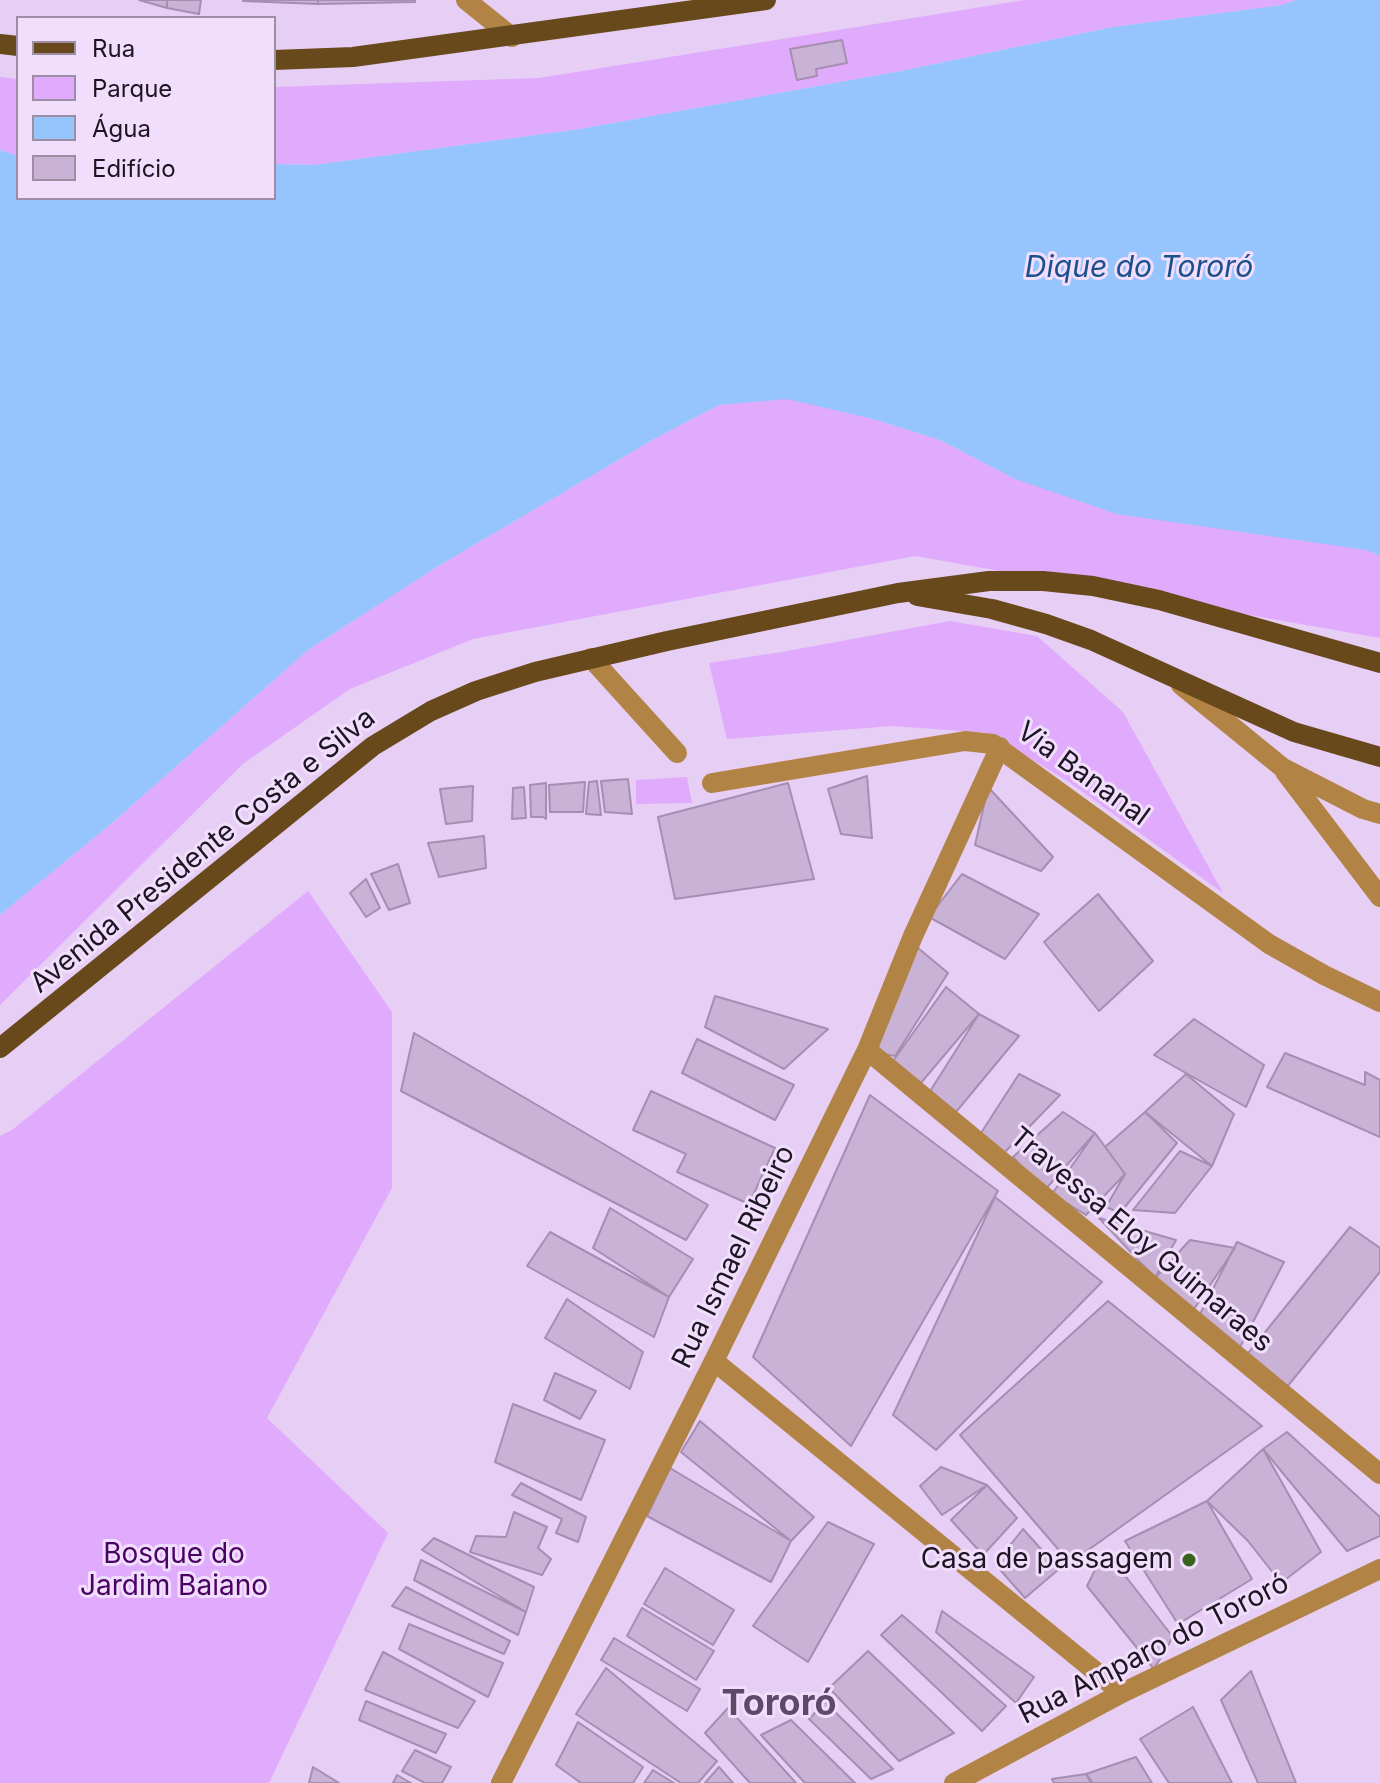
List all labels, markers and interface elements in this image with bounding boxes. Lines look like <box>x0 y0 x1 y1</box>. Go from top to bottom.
legend <box>16 16 276 200</box>
text: Rua <box>92 34 135 63</box>
text: Parque <box>92 74 172 103</box>
text: Água <box>92 114 151 143</box>
text: Edifício <box>92 154 176 183</box>
water label: Dique do Tororó <box>1025 250 1253 286</box>
street label: Avenida Presidente Costa e Silva <box>24 701 382 1001</box>
street label: Via Bananal <box>1010 715 1156 833</box>
street label: Travessa Eloy Guimaraes <box>1003 1120 1279 1360</box>
street label: Rua Ismael Ribeiro <box>666 1140 802 1374</box>
park label: Bosque do Jardim Baiano <box>80 1538 268 1604</box>
place label: Casa de passagem <box>921 1543 1173 1577</box>
marker: Casa de passagem <box>1180 1551 1198 1569</box>
street label: Rua Amparo do Tororó <box>1014 1566 1294 1732</box>
district label: Tororó <box>721 1682 837 1726</box>

